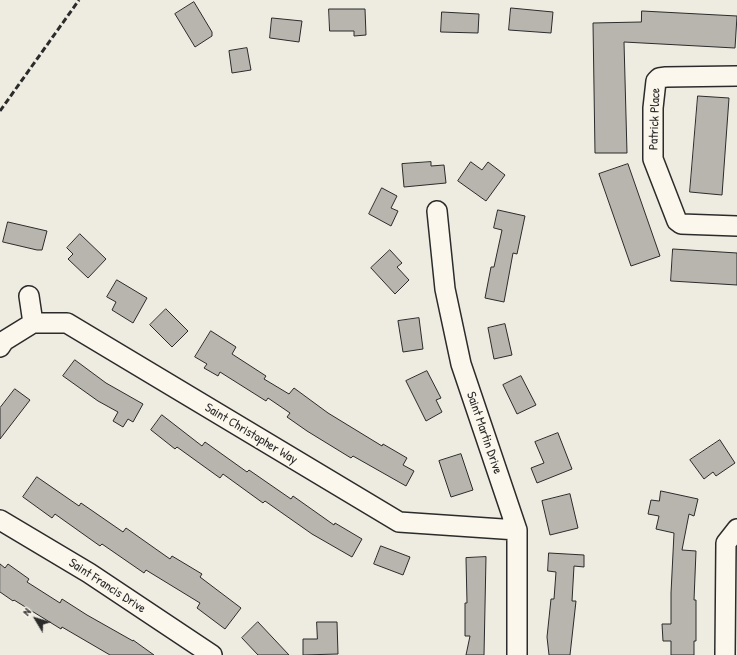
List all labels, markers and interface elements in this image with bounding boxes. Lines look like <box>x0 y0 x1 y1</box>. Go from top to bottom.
street label: Patrick Place <box>646 88 664 150</box>
street label: Saint Martin Drive <box>463 390 505 476</box>
street label: Saint Christopher Way <box>202 400 300 468</box>
street label: Saint Francis Drive <box>66 555 148 617</box>
north arrow <box>16 599 56 639</box>
text: N <box>19 605 34 618</box>

